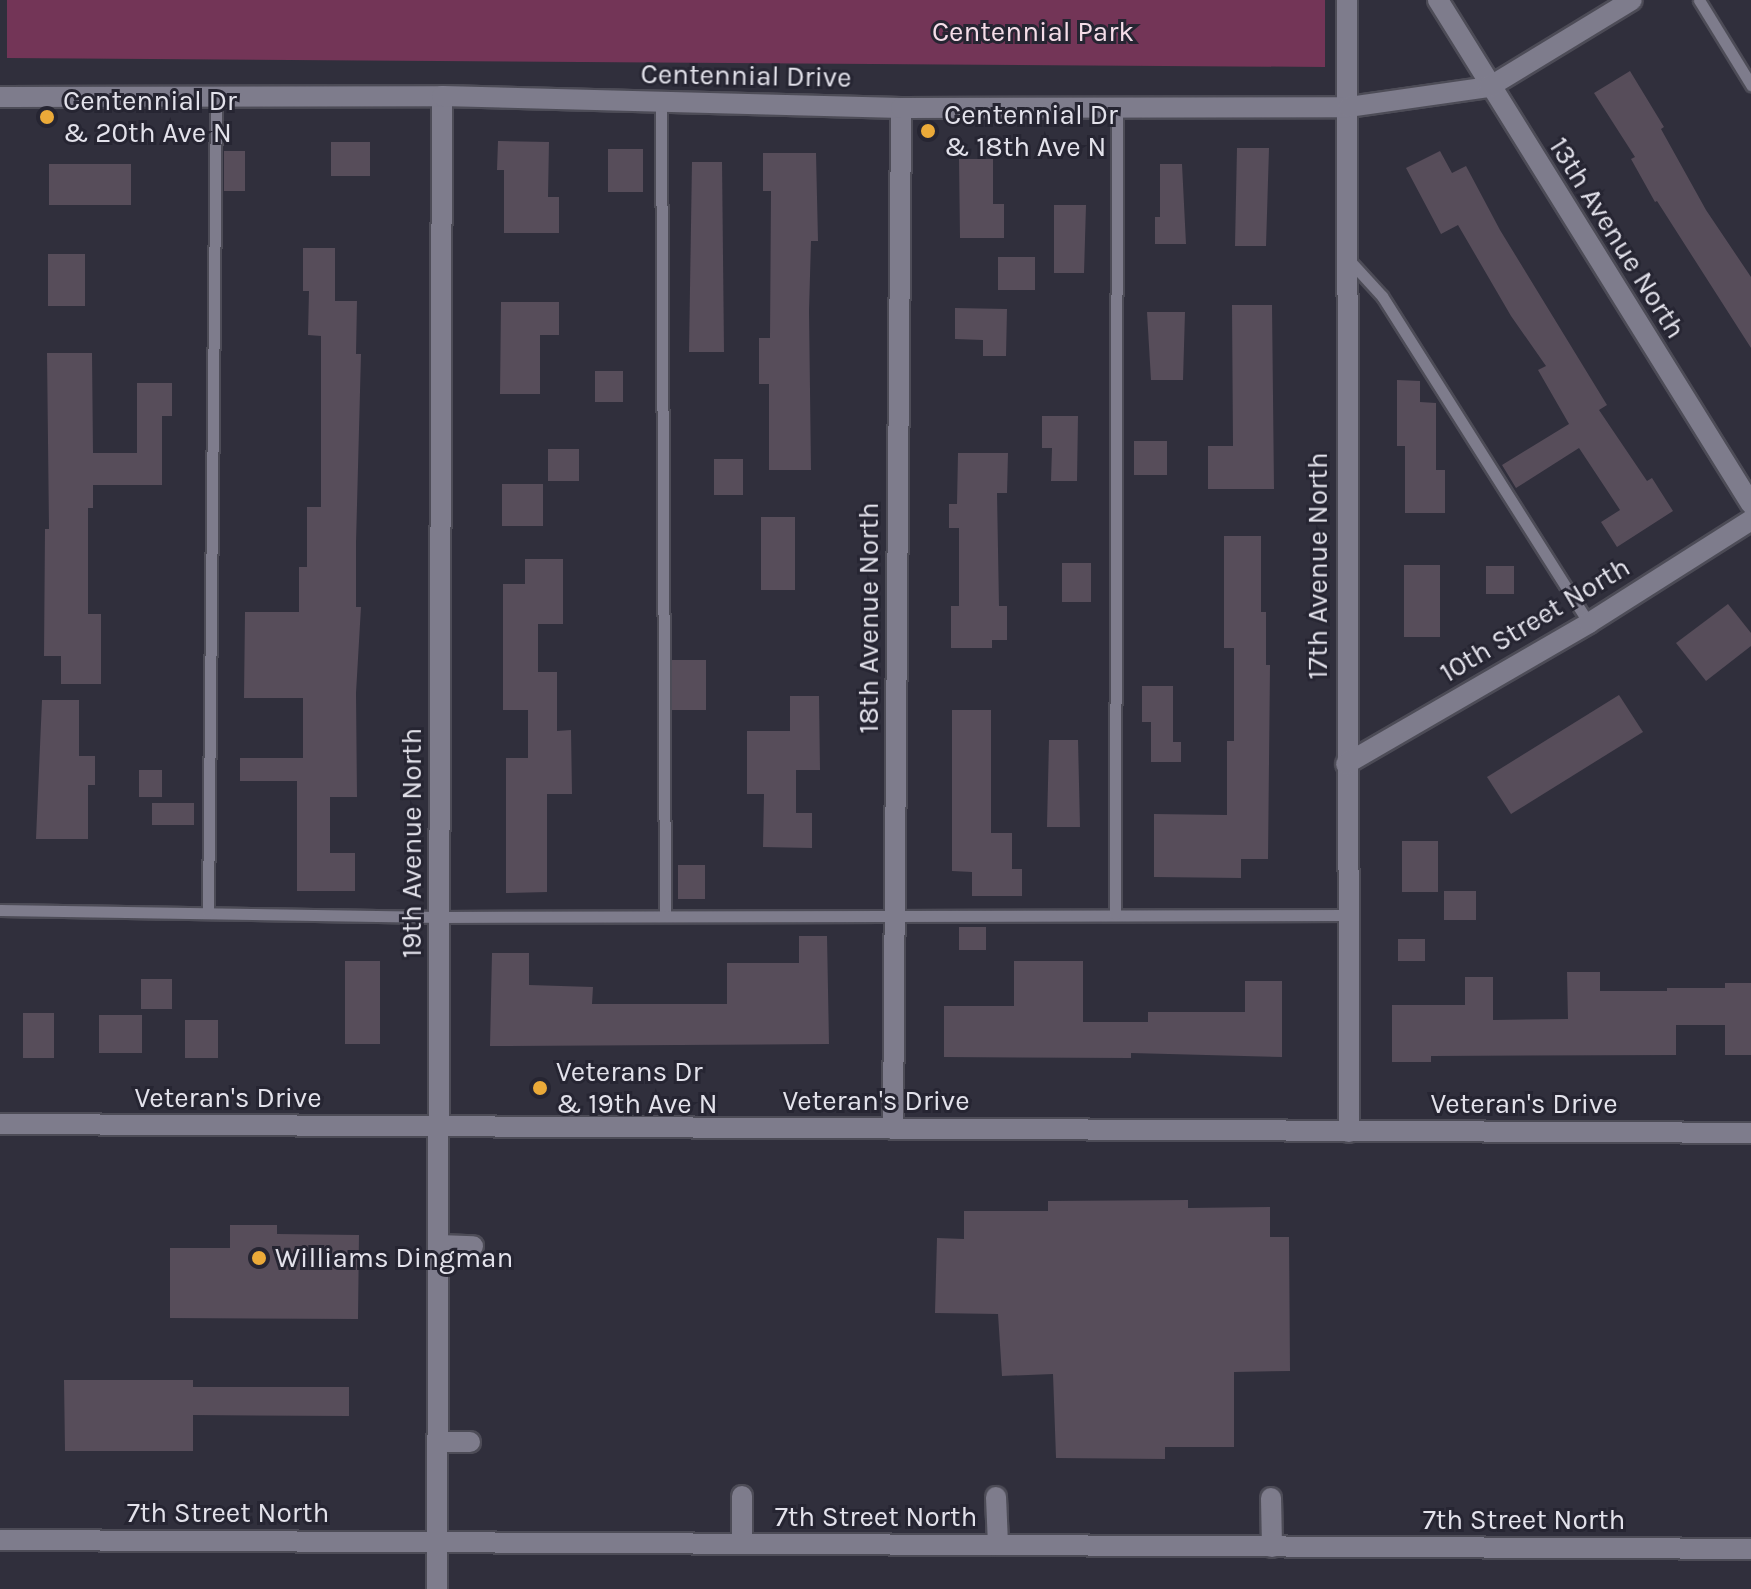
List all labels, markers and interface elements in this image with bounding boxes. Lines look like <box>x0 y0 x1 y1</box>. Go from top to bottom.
park label: Centennial Park <box>932 15 1134 49</box>
street label: Centennial Drive <box>640 57 852 95</box>
place label: Centennial Dr & 20th Ave N <box>63 84 237 150</box>
place label: Centennial Dr & 18th Ave N <box>944 98 1118 164</box>
marker: Centennial Dr & 20th Ave N <box>38 108 56 126</box>
marker: Centennial Dr & 18th Ave N <box>919 122 937 140</box>
street label: 13th Avenue North <box>1542 131 1692 345</box>
street label: 17th Avenue North <box>1301 452 1335 680</box>
street label: 18th Avenue North <box>852 502 886 734</box>
street label: 10th Street North <box>1434 550 1636 690</box>
street label: 19th Avenue North <box>395 728 429 958</box>
place label: Veterans Dr & 19th Ave N <box>556 1055 718 1121</box>
marker: Veterans Dr & 19th Ave N <box>531 1079 549 1097</box>
street label: Veteran's Drive <box>134 1081 322 1115</box>
street label: Veteran's Drive <box>782 1084 970 1118</box>
street label: Veteran's Drive <box>1430 1087 1618 1121</box>
place label: Williams Dingman <box>275 1241 513 1275</box>
marker: Williams Dingman <box>250 1249 268 1267</box>
street label: 7th Street North <box>127 1496 329 1530</box>
street label: 7th Street North <box>775 1500 977 1534</box>
street label: 7th Street North <box>1423 1503 1625 1537</box>

